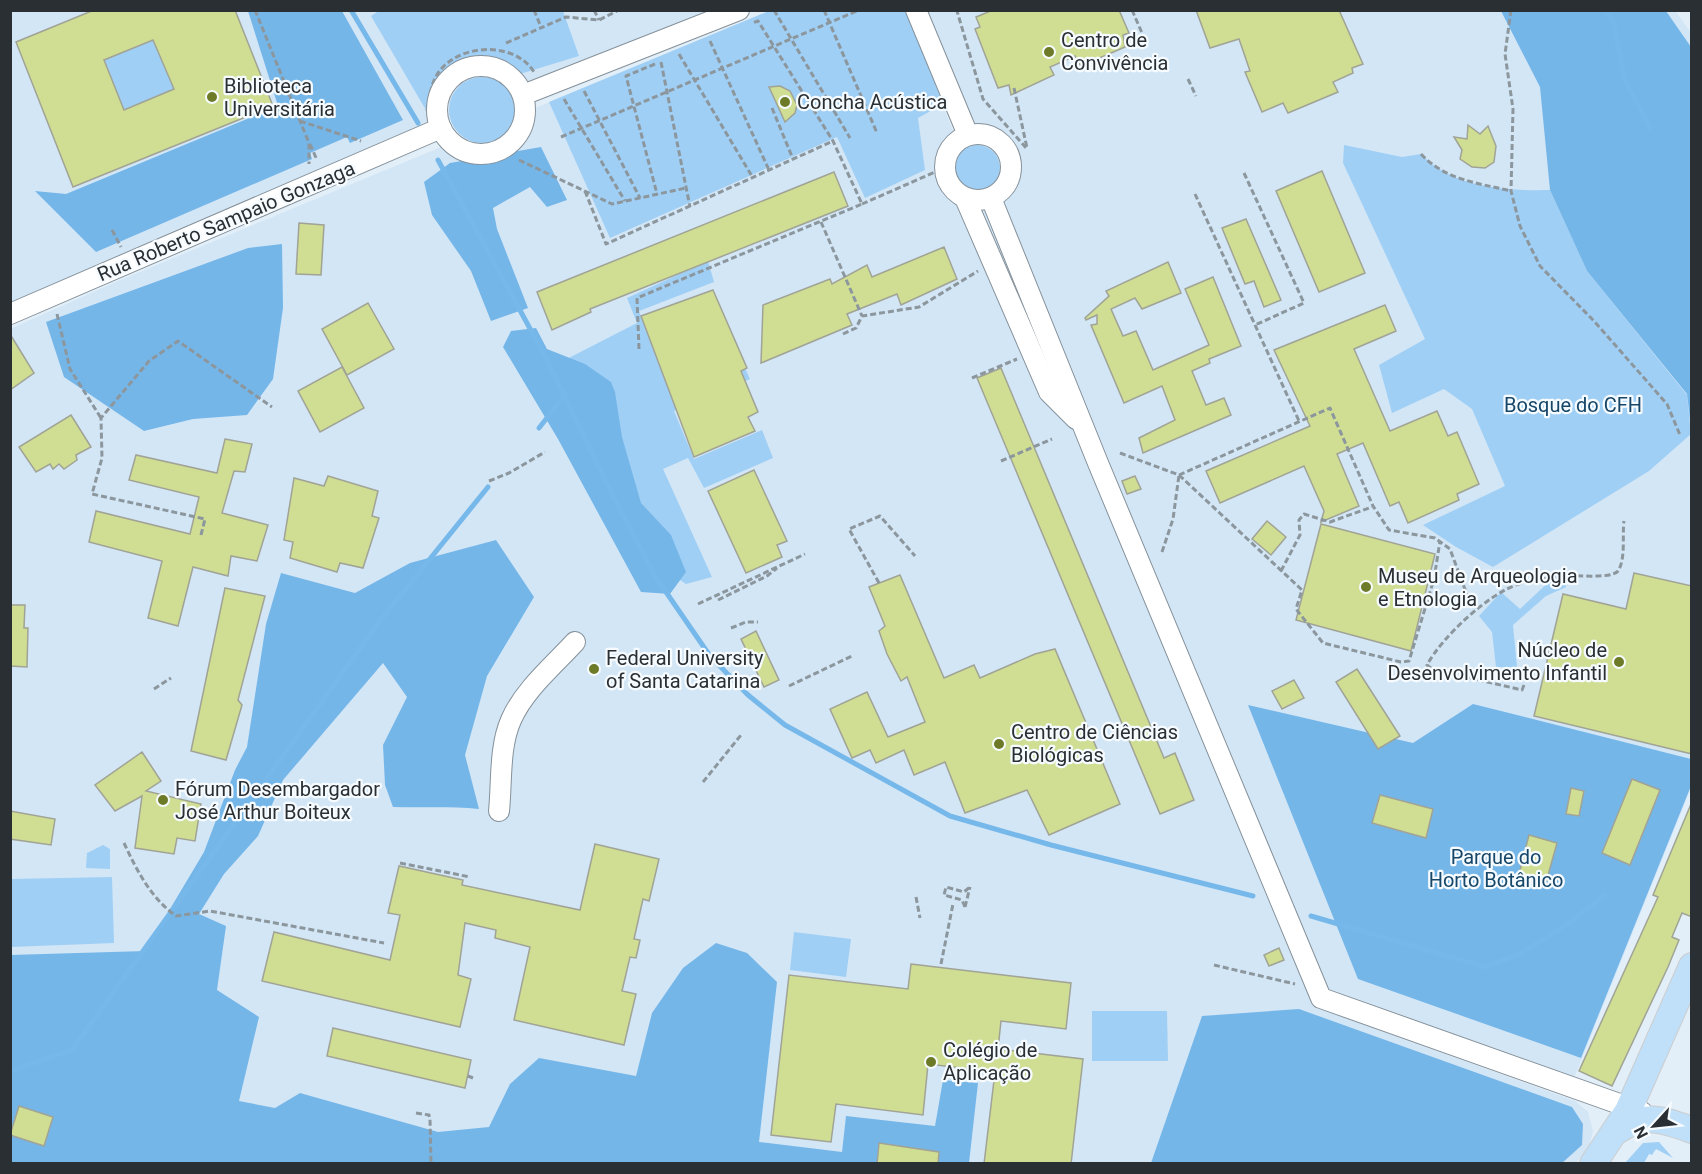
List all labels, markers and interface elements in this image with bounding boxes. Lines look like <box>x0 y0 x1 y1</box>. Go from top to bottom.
place label: Centro de Convivência <box>1061 28 1168 75</box>
marker: Centro de Convivência <box>1042 45 1056 59</box>
place label: Biblioteca Universitária <box>224 74 335 121</box>
marker: Biblioteca Universitária <box>205 90 219 104</box>
place label: Concha Acústica <box>797 90 947 114</box>
marker: Concha Acústica <box>778 95 792 109</box>
street label: Rua Roberto Sampaio Gonzaga <box>94 156 358 286</box>
park label: Bosque do CFH <box>1504 393 1642 417</box>
place label: Museu de Arqueologia e Etnologia <box>1378 564 1578 611</box>
marker: Museu de Arqueologia e Etnologia <box>1359 580 1373 594</box>
place label: Núcleo de Desenvolvimento Infantil <box>1387 638 1607 685</box>
place label: Federal University of Santa Catarina <box>606 646 764 693</box>
marker: Núcleo de Desenvolvimento Infantil <box>1612 655 1626 669</box>
marker: Federal University of Santa Catarina <box>587 662 601 676</box>
place label: Centro de Ciências Biológicas <box>1011 720 1178 767</box>
marker: Centro de Ciências Biológicas <box>992 737 1006 751</box>
place label: Fórum Desembargador José Arthur Boiteux <box>175 777 380 824</box>
marker: Fórum Desembargador José Arthur Boiteux <box>156 793 170 807</box>
park label: Parque do Horto Botânico <box>1429 845 1563 892</box>
place label: Colégio de Aplicação <box>943 1038 1037 1085</box>
marker: Colégio de Aplicação <box>924 1055 938 1069</box>
north arrow <box>1624 1096 1684 1156</box>
text: N <box>1630 1123 1652 1142</box>

